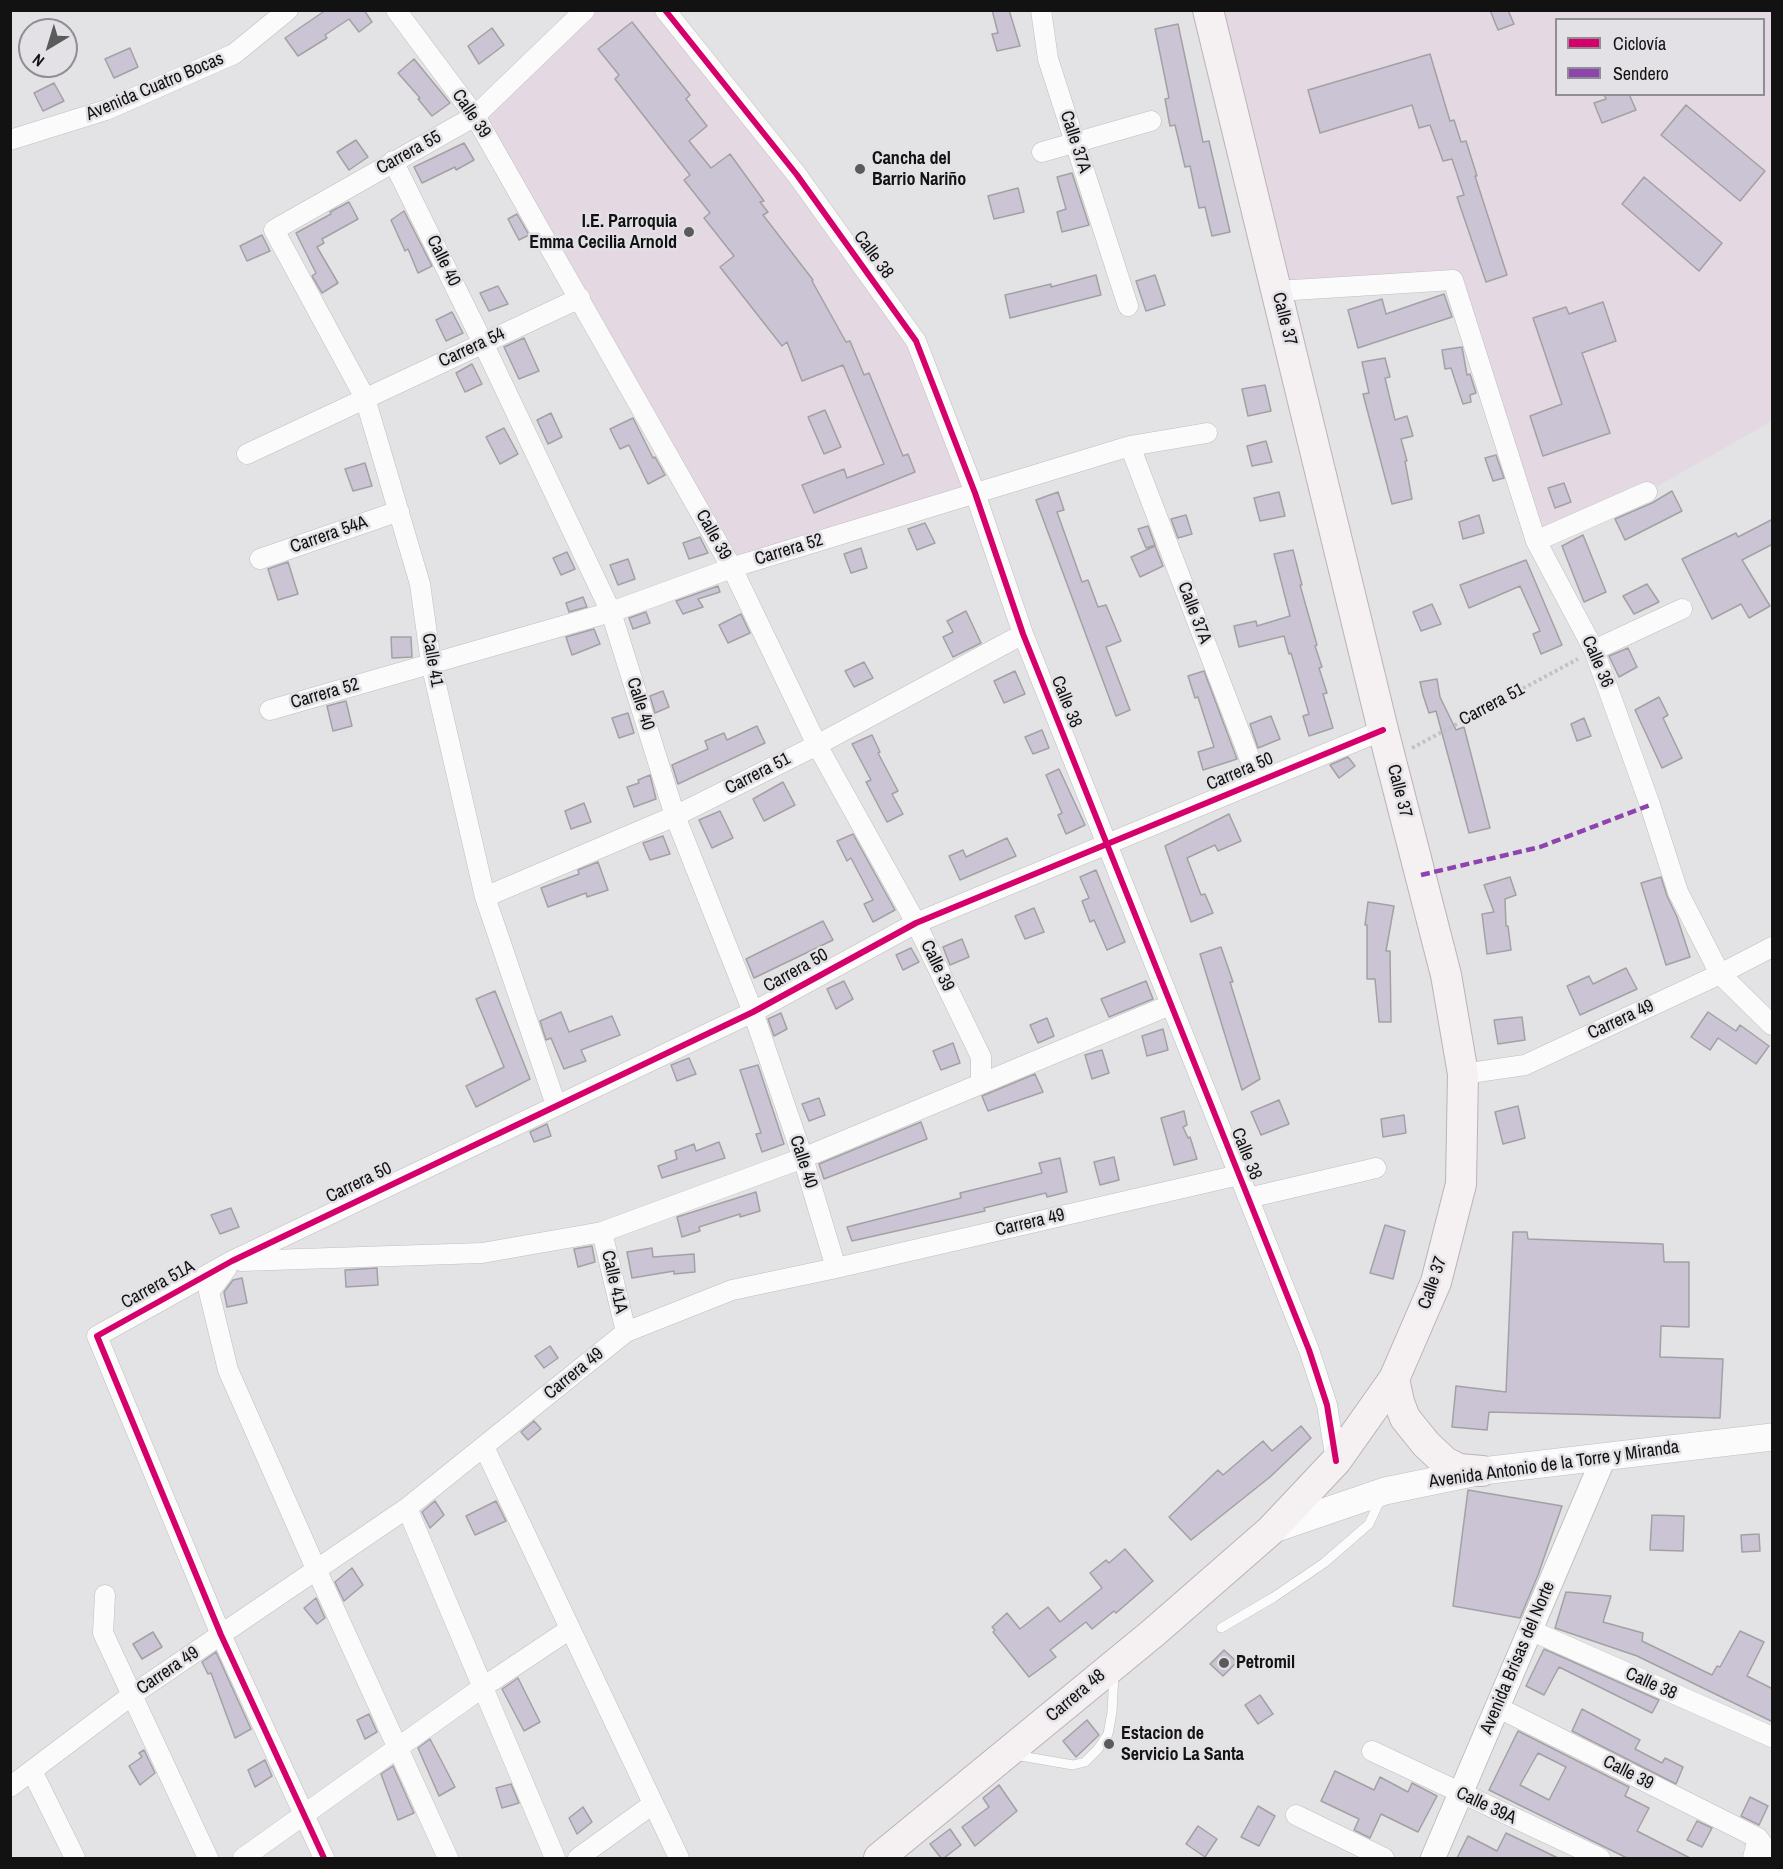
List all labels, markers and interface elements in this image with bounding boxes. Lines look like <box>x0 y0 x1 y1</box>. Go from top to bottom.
north arrow <box>18 18 78 78</box>
legend <box>1555 18 1765 96</box>
text: Ciclovía <box>1613 31 1666 56</box>
street label: Avenida Cuatro Bocas <box>83 48 227 126</box>
text: N <box>28 49 49 72</box>
text: Sendero <box>1613 61 1669 86</box>
street label: Calle 39 <box>447 86 495 142</box>
street label: Calle 37A <box>1055 108 1095 176</box>
street label: Carrera 55 <box>373 126 445 180</box>
place label: Cancha del Barrio Nariño <box>872 148 966 190</box>
marker: Cancha del Barrio Nariño <box>853 162 867 176</box>
place label: I.E. Parroquia Emma Cecilia Arnold <box>529 211 677 254</box>
marker: I.E. Parroquia Emma Cecilia Arnold <box>682 225 696 239</box>
street label: Calle 38 <box>848 227 898 283</box>
street label: Calle 40 <box>421 232 465 290</box>
street label: Calle 37 <box>1267 290 1301 348</box>
street label: Carrera 54 <box>435 323 509 373</box>
street label: Calle 39 <box>690 506 736 564</box>
street label: Carrera 54A <box>287 512 371 558</box>
street label: Carrera 52 <box>752 529 826 571</box>
street label: Calle 37A <box>1172 579 1216 647</box>
street label: Calle 41 <box>417 631 447 689</box>
street label: Calle 36 <box>1576 633 1618 691</box>
street label: Calle 38 <box>1046 673 1086 731</box>
street label: Carrera 52 <box>288 674 362 714</box>
street label: Calle 40 <box>621 675 659 733</box>
street label: Carrera 51 <box>1456 679 1528 731</box>
street label: Carrera 51 <box>722 748 794 800</box>
street label: Carrera 50 <box>1203 748 1277 796</box>
street label: Calle 37 <box>1382 762 1416 820</box>
street label: Calle 39 <box>915 937 959 995</box>
street label: Carrera 50 <box>760 944 832 998</box>
street label: Carrera 49 <box>1584 995 1658 1045</box>
street label: Calle 38 <box>1226 1125 1266 1183</box>
street label: Calle 40 <box>784 1133 822 1191</box>
street label: Carrera 50 <box>323 1158 395 1208</box>
street label: Carrera 49 <box>993 1205 1067 1241</box>
street label: Calle 41A <box>596 1248 632 1316</box>
street label: Calle 37 <box>1414 1254 1452 1312</box>
street label: Carrera 51A <box>118 1256 198 1314</box>
street label: Carrera 49 <box>540 1343 608 1405</box>
street label: Avenida Antonio de la Torre y Miranda <box>1427 1437 1681 1493</box>
street label: Avenida Brisas del Norte <box>1476 1578 1560 1738</box>
street label: Carrera 49 <box>133 1642 203 1700</box>
place label: Petromil <box>1236 1652 1295 1674</box>
marker: Petromil <box>1217 1656 1231 1670</box>
street label: Calle 38 <box>1622 1663 1680 1705</box>
street label: Carrera 48 <box>1042 1665 1110 1727</box>
place label: Estacion de Servicio La Santa <box>1121 1723 1244 1766</box>
marker: Estacion de Servicio La Santa <box>1102 1737 1116 1751</box>
street label: Calle 39 <box>1599 1751 1657 1795</box>
street label: Calle 39A <box>1452 1783 1520 1829</box>

